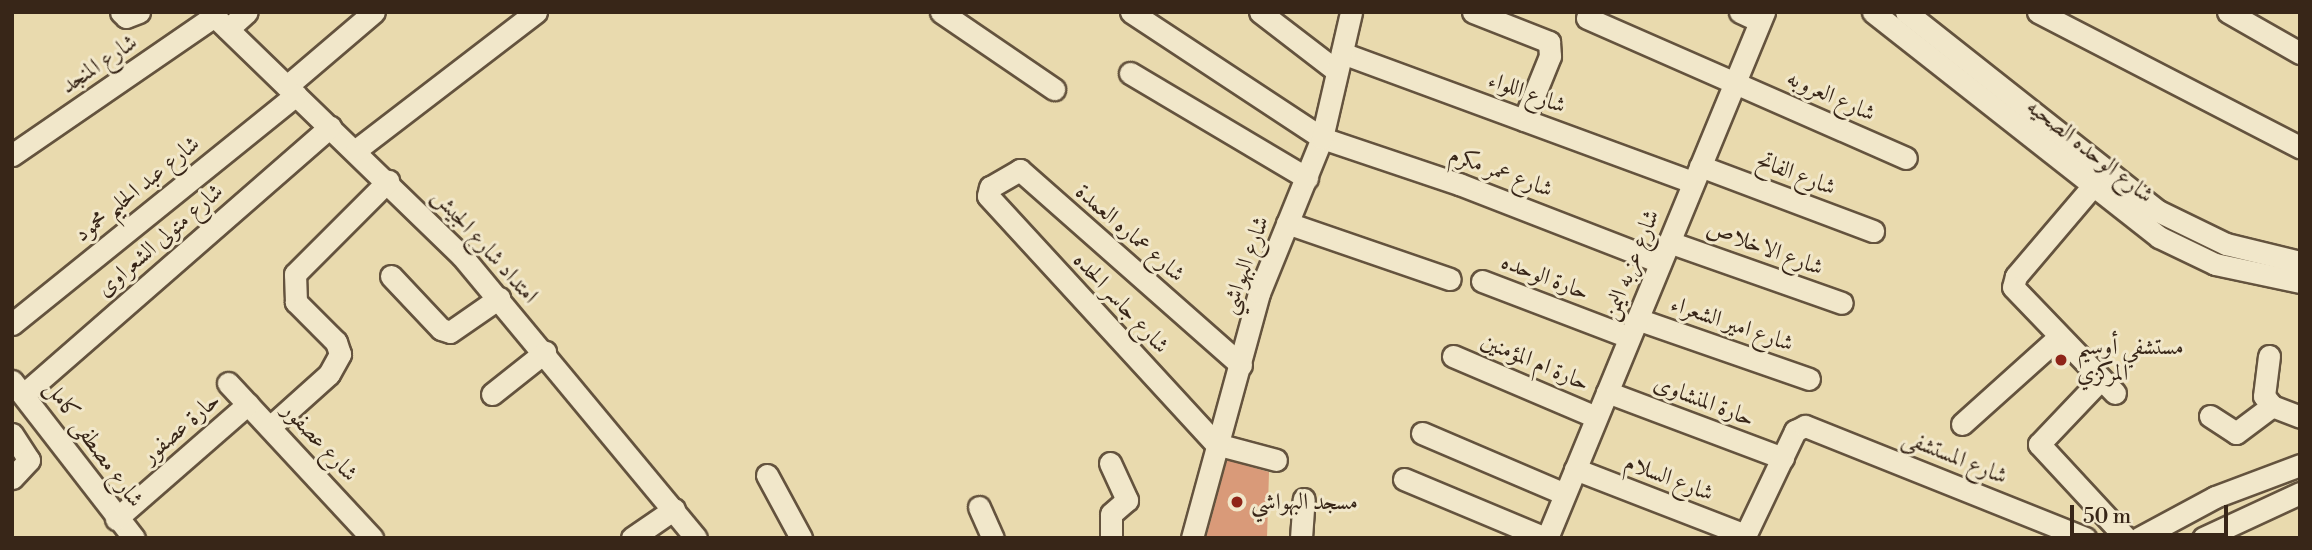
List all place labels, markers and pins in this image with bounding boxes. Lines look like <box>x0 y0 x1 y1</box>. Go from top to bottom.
place label: مستشفي أوسيم المركزي <box>2077 333 2184 387</box>
marker: مستشفي أوسيم المركزي <box>2051 350 2071 370</box>
place label: مسجد البهواشي <box>1251 488 1358 516</box>
marker: مسجد البهواشي <box>1229 494 1245 510</box>

